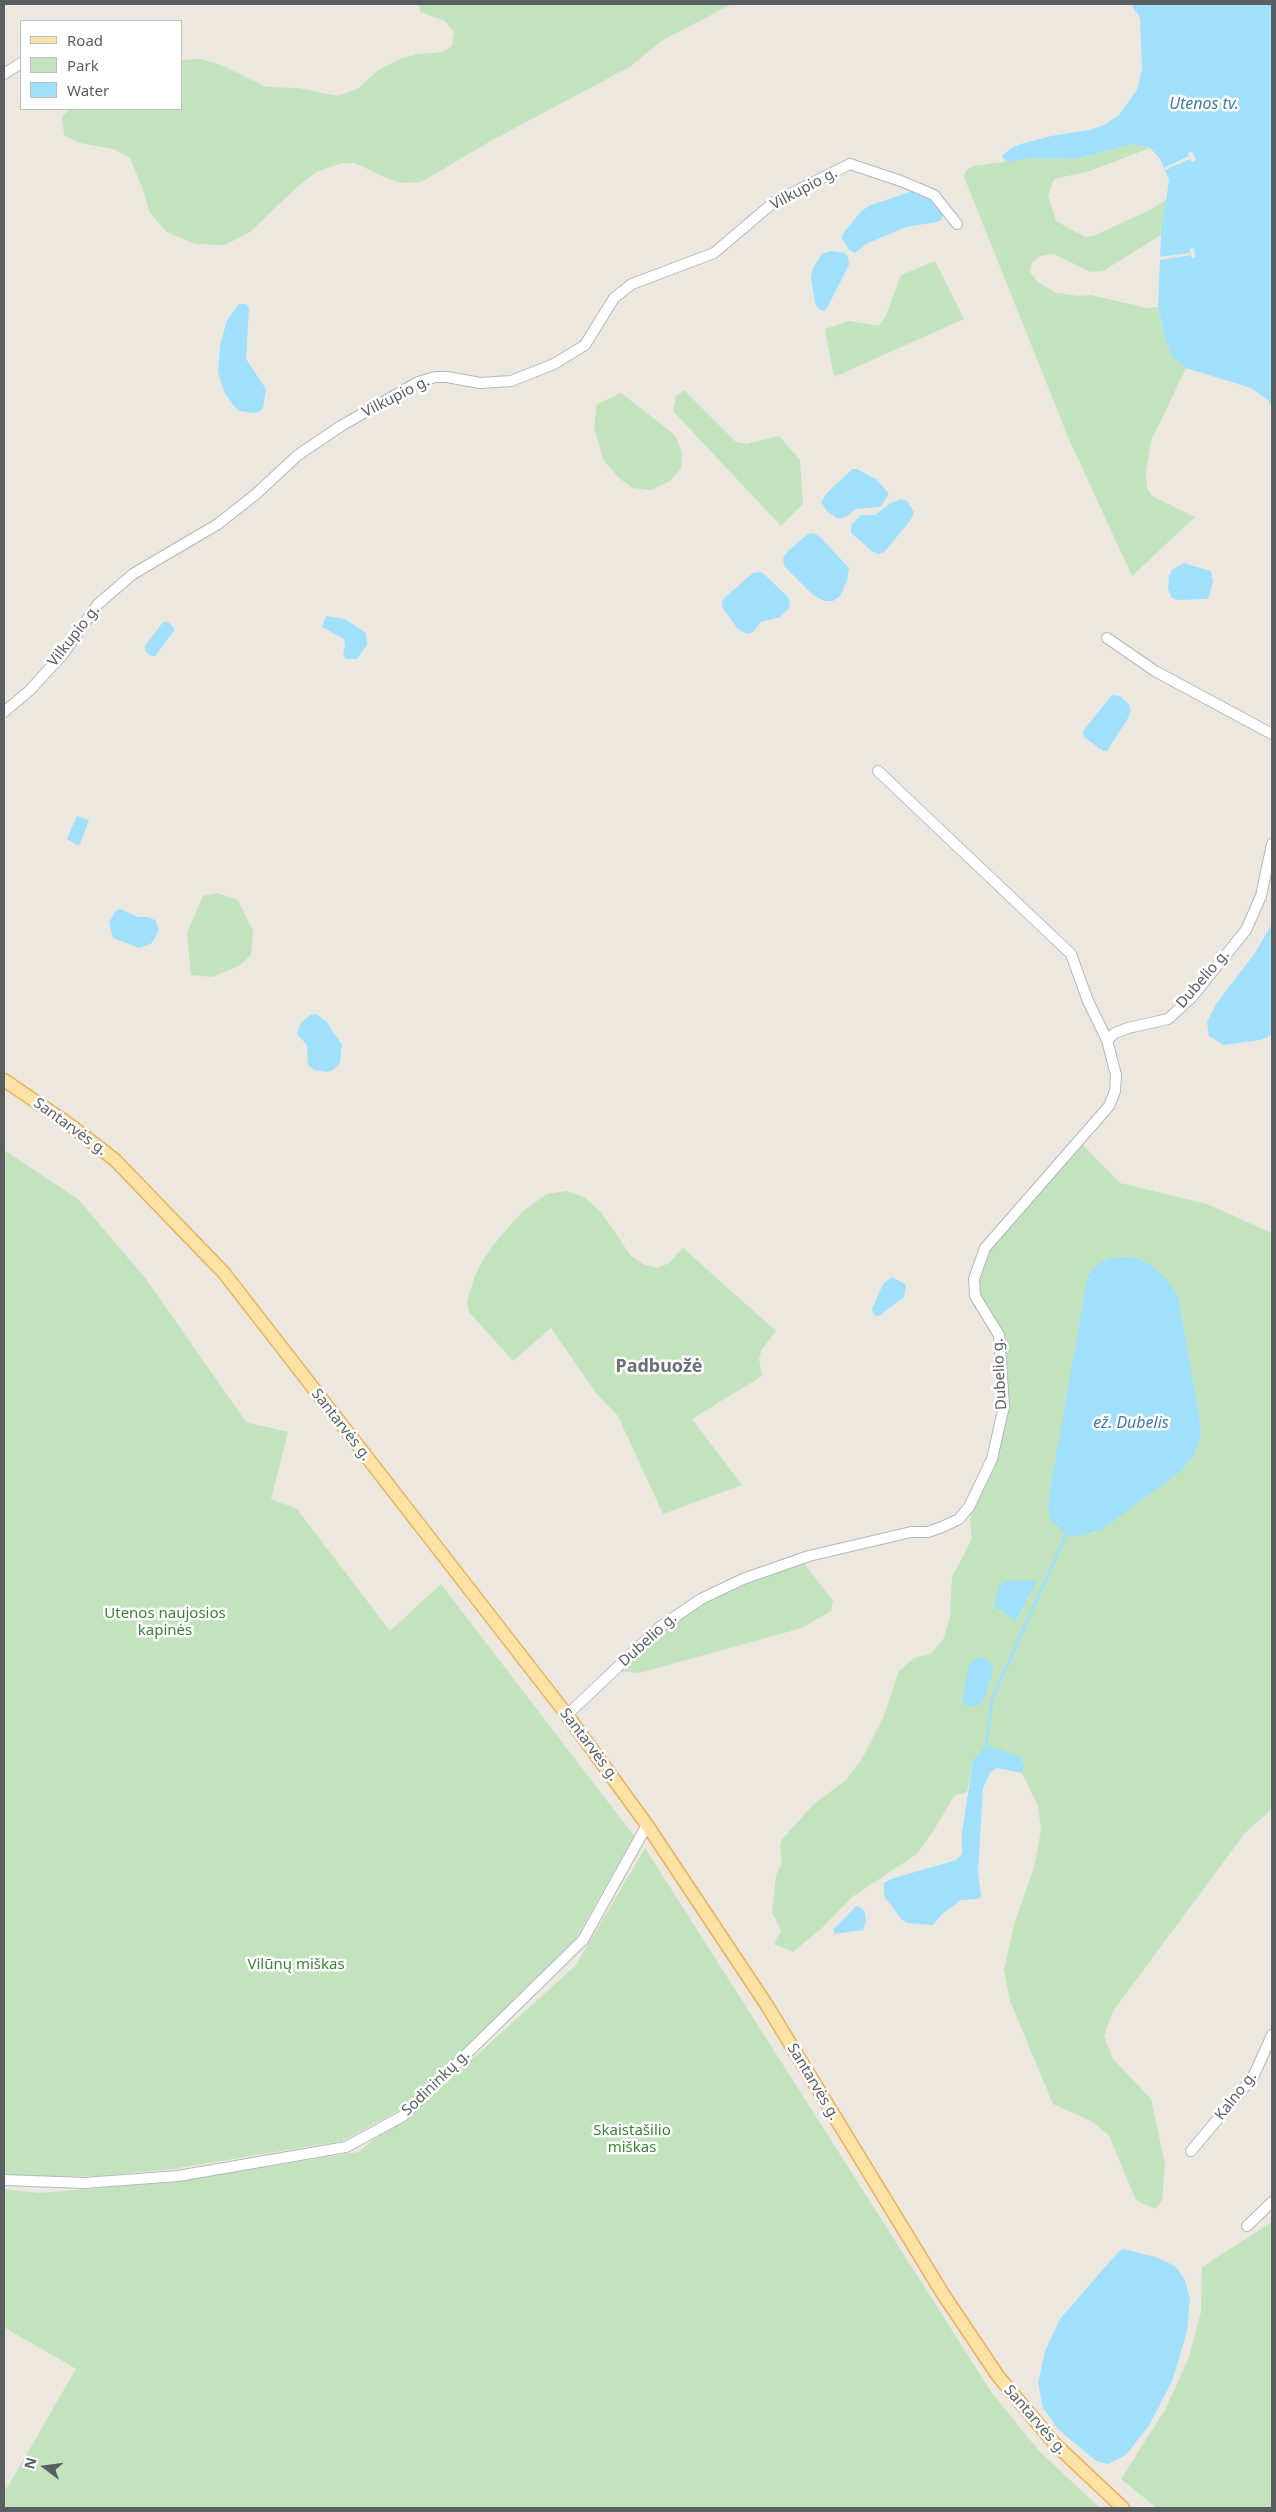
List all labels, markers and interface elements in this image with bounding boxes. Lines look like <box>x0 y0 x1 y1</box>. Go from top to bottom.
legend <box>20 20 182 110</box>
text: Road <box>67 30 103 50</box>
text: Park <box>67 55 99 75</box>
text: Water <box>67 80 109 100</box>
water label: Utenos tv. <box>1169 94 1239 114</box>
street label: Vilkupio g. <box>767 164 841 214</box>
street label: Vilkupio g. <box>359 372 433 422</box>
street label: Vilkupio g. <box>44 602 104 670</box>
street label: Dubelio g. <box>1173 946 1233 1012</box>
street label: Santarvės g. <box>30 1094 110 1160</box>
street label: Dubelio g. <box>989 1338 1011 1410</box>
district label: Padbuožė <box>615 1356 703 1378</box>
street label: Santarvės g. <box>307 1385 375 1465</box>
water label: ež. Dubelis <box>1093 1413 1169 1433</box>
park label: Utenos naujosios kapinės <box>104 1605 226 1640</box>
street label: Dubelio g. <box>615 1609 681 1671</box>
street label: Santarvės g. <box>556 1705 622 1785</box>
park label: Vilūnų miškas <box>247 1956 345 1974</box>
street label: Santarvės g. <box>783 2040 843 2124</box>
street label: Sodininkų g. <box>398 2046 474 2120</box>
street label: Kalno g. <box>1211 2068 1261 2124</box>
park label: Skaistašilio miškas <box>593 2122 671 2157</box>
street label: Santarvės g. <box>1000 2382 1070 2458</box>
north arrow <box>20 2442 70 2492</box>
text: N <box>19 2455 41 2471</box>

